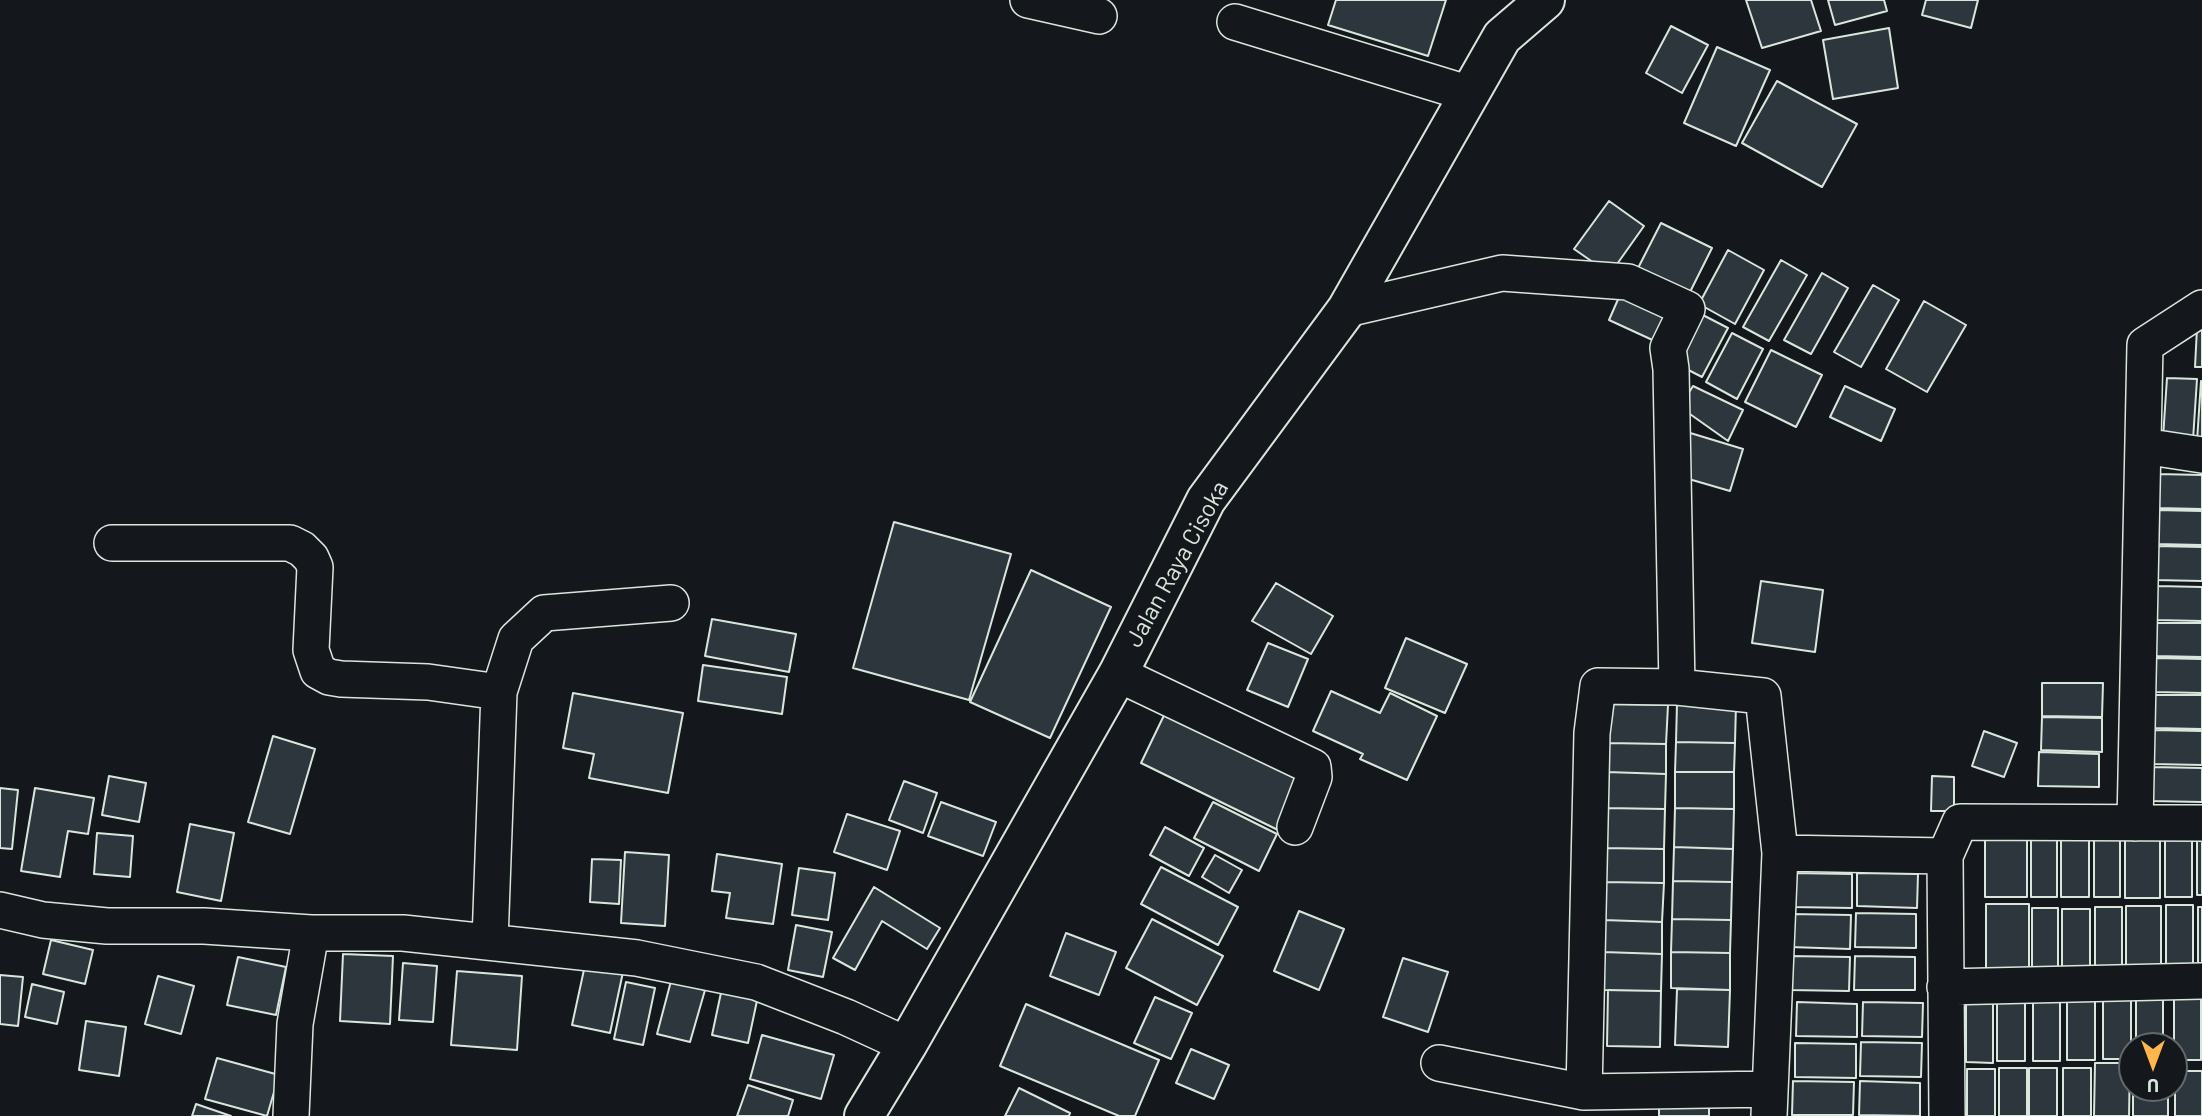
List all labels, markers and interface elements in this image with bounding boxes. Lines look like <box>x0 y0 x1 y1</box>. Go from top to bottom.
street label: Jalan Raya Cisoka <box>1119 476 1235 652</box>
north arrow <box>2118 1032 2188 1102</box>
text: U <box>2147 1075 2159 1098</box>

